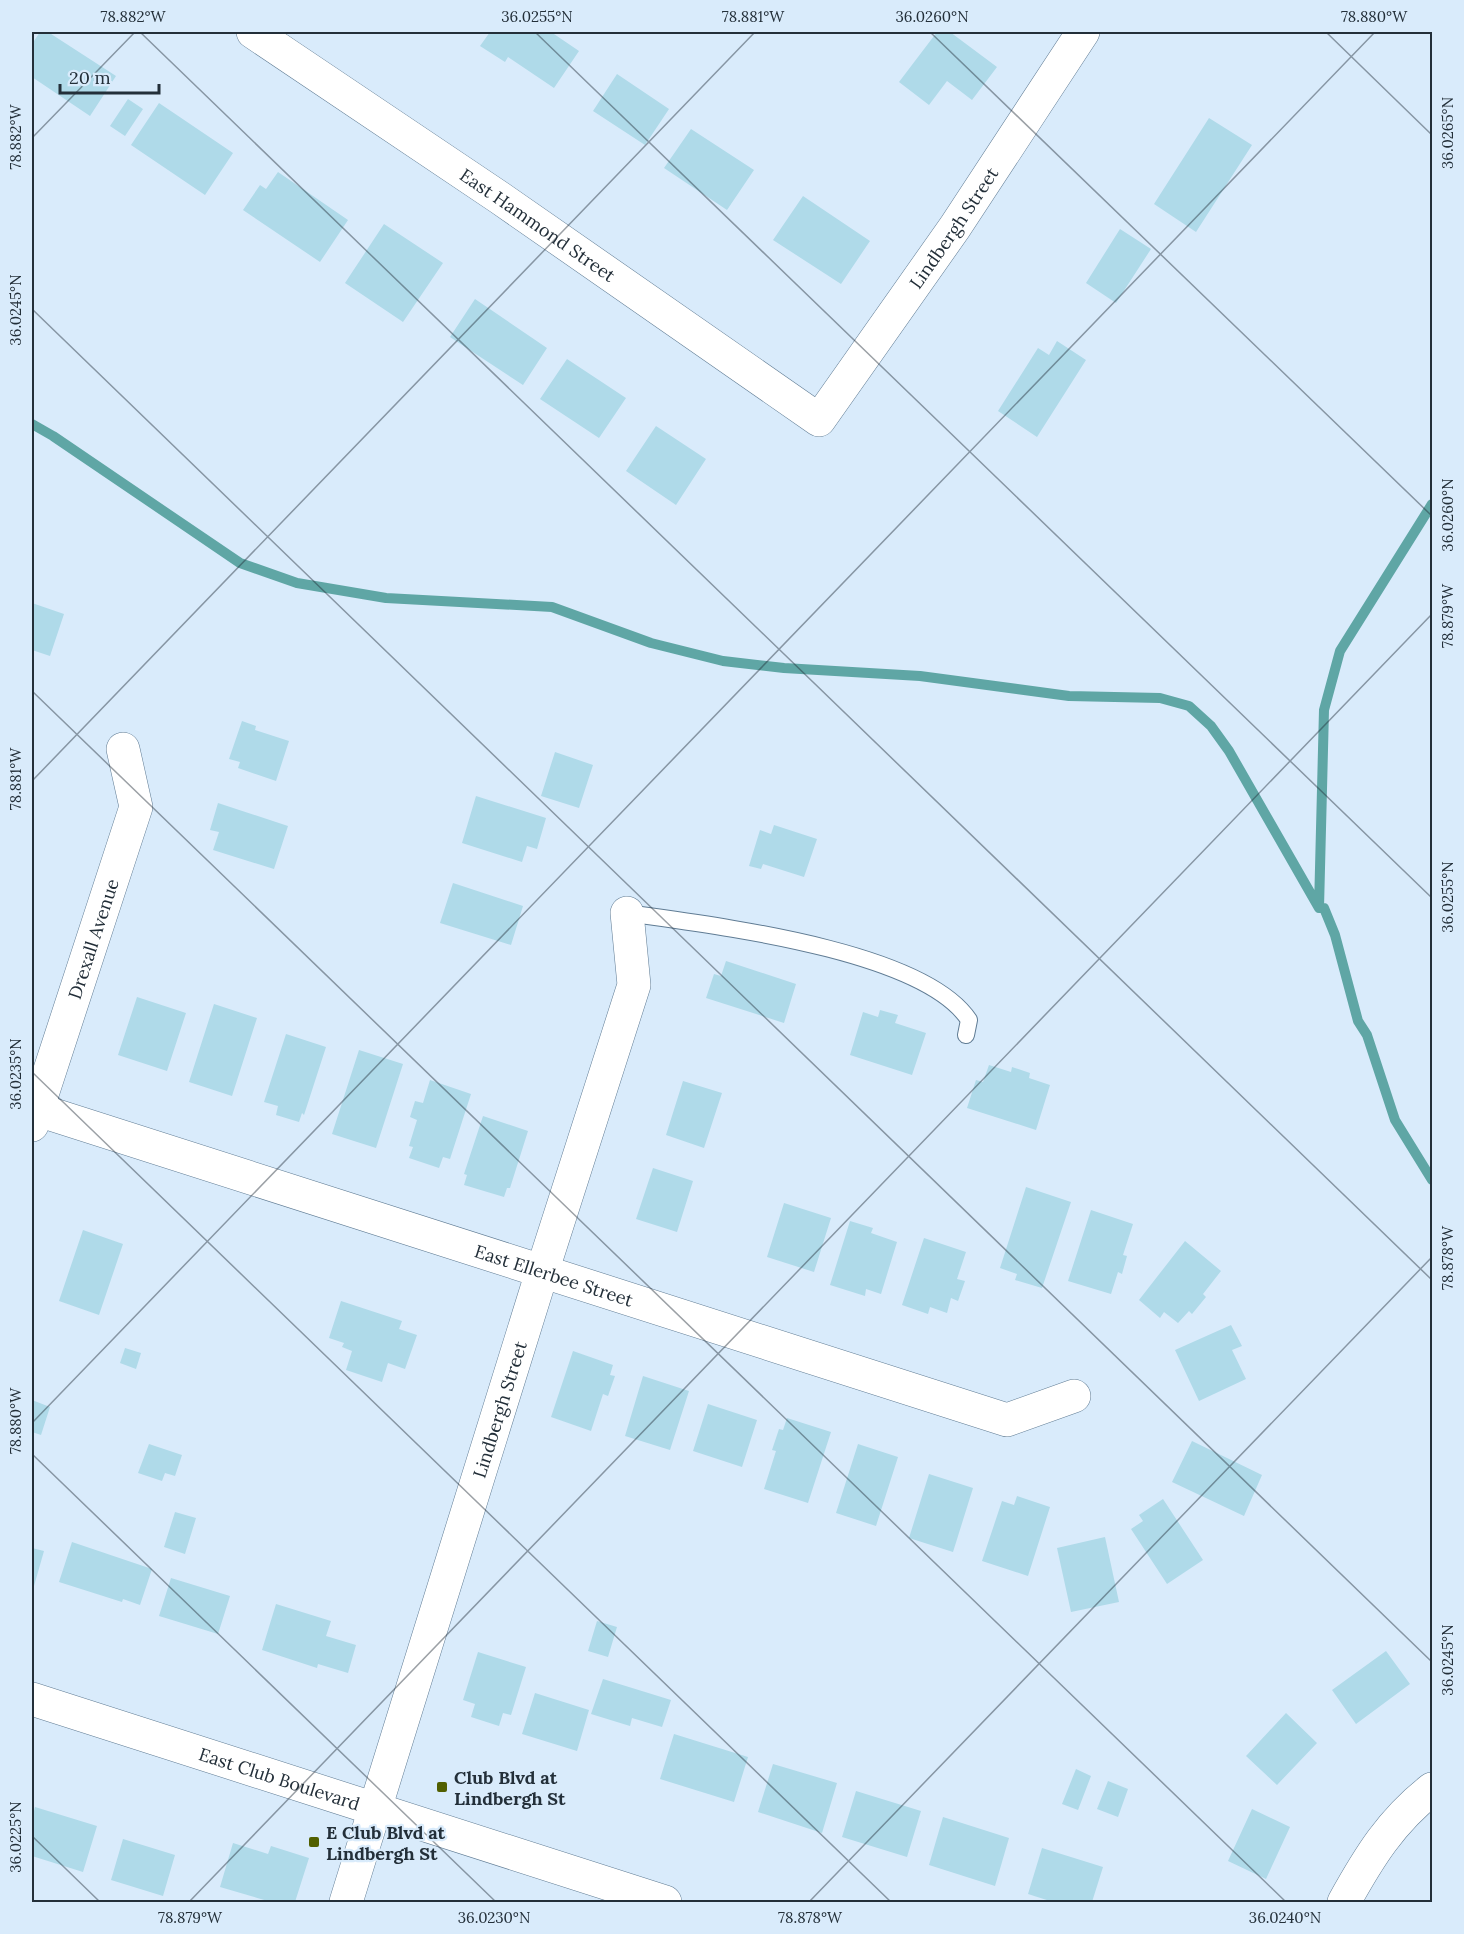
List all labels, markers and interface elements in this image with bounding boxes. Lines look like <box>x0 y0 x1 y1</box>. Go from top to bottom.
text: 78.882°W <box>101 7 167 26</box>
text: 36.0255°N <box>501 7 573 26</box>
text: 78.881°W <box>722 7 785 26</box>
text: 36.0260°N <box>895 7 969 26</box>
text: 78.880°W <box>1341 7 1408 26</box>
scale bar <box>60 57 159 95</box>
text: 20 m <box>69 66 111 89</box>
text: 36.0265°N <box>1438 97 1457 169</box>
text: 78.882°W <box>6 103 25 169</box>
street label: Lindbergh Street <box>904 162 1003 293</box>
street label: East Hammond Street <box>456 163 620 287</box>
text: 36.0245°N <box>6 274 25 346</box>
text: 36.0260°N <box>1438 478 1457 552</box>
text: 78.879°W <box>1438 583 1457 648</box>
text: 78.881°W <box>6 747 25 810</box>
text: 36.0255°N <box>1438 861 1457 933</box>
street label: Drexall Avenue <box>63 875 123 1002</box>
text: 36.0235°N <box>6 1038 25 1110</box>
text: 78.878°W <box>1438 1225 1457 1290</box>
street label: East Ellerbee Street <box>472 1239 636 1311</box>
street label: Lindbergh Street <box>467 1338 531 1481</box>
text: 78.880°W <box>6 1387 25 1454</box>
text: 36.0245°N <box>1438 1624 1457 1696</box>
street label: East Club Boulevard <box>196 1742 363 1815</box>
place label: Club Blvd at Lindbergh St <box>454 1766 566 1810</box>
marker: Club Blvd at Lindbergh St <box>435 1780 449 1794</box>
text: 36.0225°N <box>6 1801 25 1873</box>
place label: E Club Blvd at Lindbergh St <box>326 1821 446 1865</box>
marker: E Club Blvd at Lindbergh St <box>307 1835 321 1849</box>
text: 78.879°W <box>158 1908 223 1927</box>
text: 36.0230°N <box>458 1908 530 1927</box>
text: 78.878°W <box>778 1908 843 1927</box>
text: 36.0240°N <box>1249 1908 1321 1927</box>

